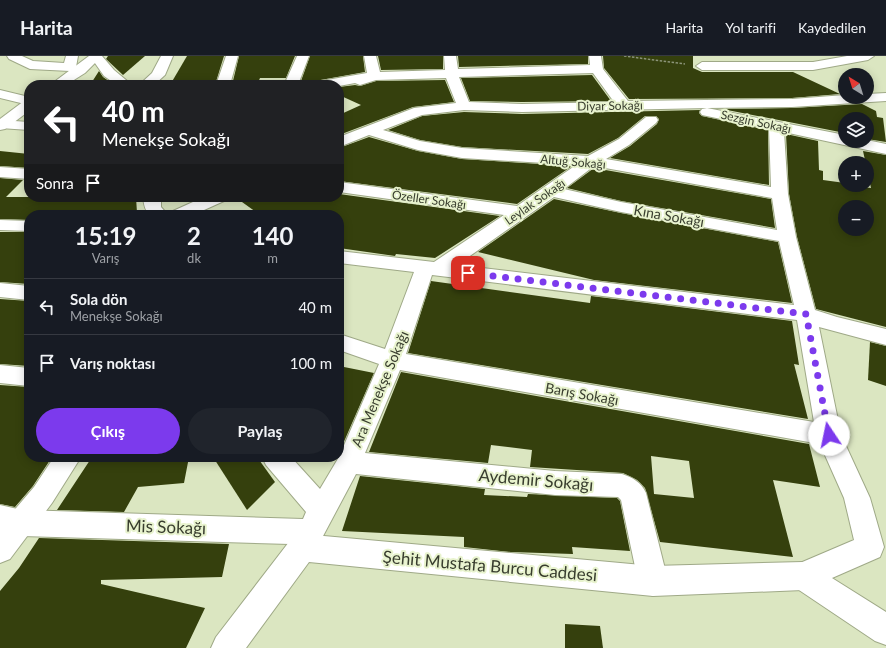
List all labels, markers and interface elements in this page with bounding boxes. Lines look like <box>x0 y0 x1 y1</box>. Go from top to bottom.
text: Harita <box>20 16 73 39</box>
text: Harita <box>665 19 703 36</box>
text: Yol tarifi <box>725 19 776 36</box>
text: Kaydedilen <box>798 19 866 36</box>
north arrow <box>838 68 874 104</box>
map controls <box>838 68 874 236</box>
text: 40 m <box>102 94 165 128</box>
icon: left <box>36 96 88 148</box>
street label: Diyar Sokağı <box>577 97 643 114</box>
street label: Sezgin Sokağı <box>720 107 793 136</box>
button: layers <box>838 112 874 148</box>
text: Menekşe Sokağı <box>102 128 230 150</box>
street label: Altuğ Sokağı <box>540 151 606 172</box>
button: + <box>838 156 874 192</box>
icon: arrive <box>82 172 104 194</box>
text: Sonra <box>36 174 74 192</box>
street label: Leylak Sokağı <box>502 175 568 228</box>
street label: Özeller Sokağı <box>391 187 467 212</box>
button: − <box>838 200 874 236</box>
street label: Kına Sokağı <box>633 201 706 230</box>
text: 15:19 <box>75 221 136 250</box>
text: 2 <box>187 221 201 250</box>
text: 140 <box>252 221 293 250</box>
text: Varış <box>92 250 119 266</box>
text: dk <box>187 250 201 266</box>
text: m <box>267 250 278 266</box>
pin <box>451 256 485 290</box>
icon: arrive <box>457 262 479 284</box>
text: Sola dön <box>70 290 127 308</box>
icon: left <box>36 296 58 318</box>
text: 40 m <box>298 298 332 316</box>
text: Menekşe Sokağı <box>70 308 163 324</box>
street label: Ara Menekşe Sokağı <box>347 328 412 450</box>
icon: arrive <box>36 352 58 374</box>
text: Varış noktası <box>70 354 155 372</box>
text: 100 m <box>290 354 332 372</box>
street label: Barış Sokağı <box>544 379 620 408</box>
button: Çıkış <box>36 408 180 454</box>
button: Paylaş <box>188 408 332 454</box>
position arrow <box>808 414 850 456</box>
street label: Aydemir Sokağı <box>478 464 594 495</box>
street label: Mis Sokağı <box>126 515 207 538</box>
street label: Şehit Mustafa Burcu Caddesi <box>382 546 598 585</box>

